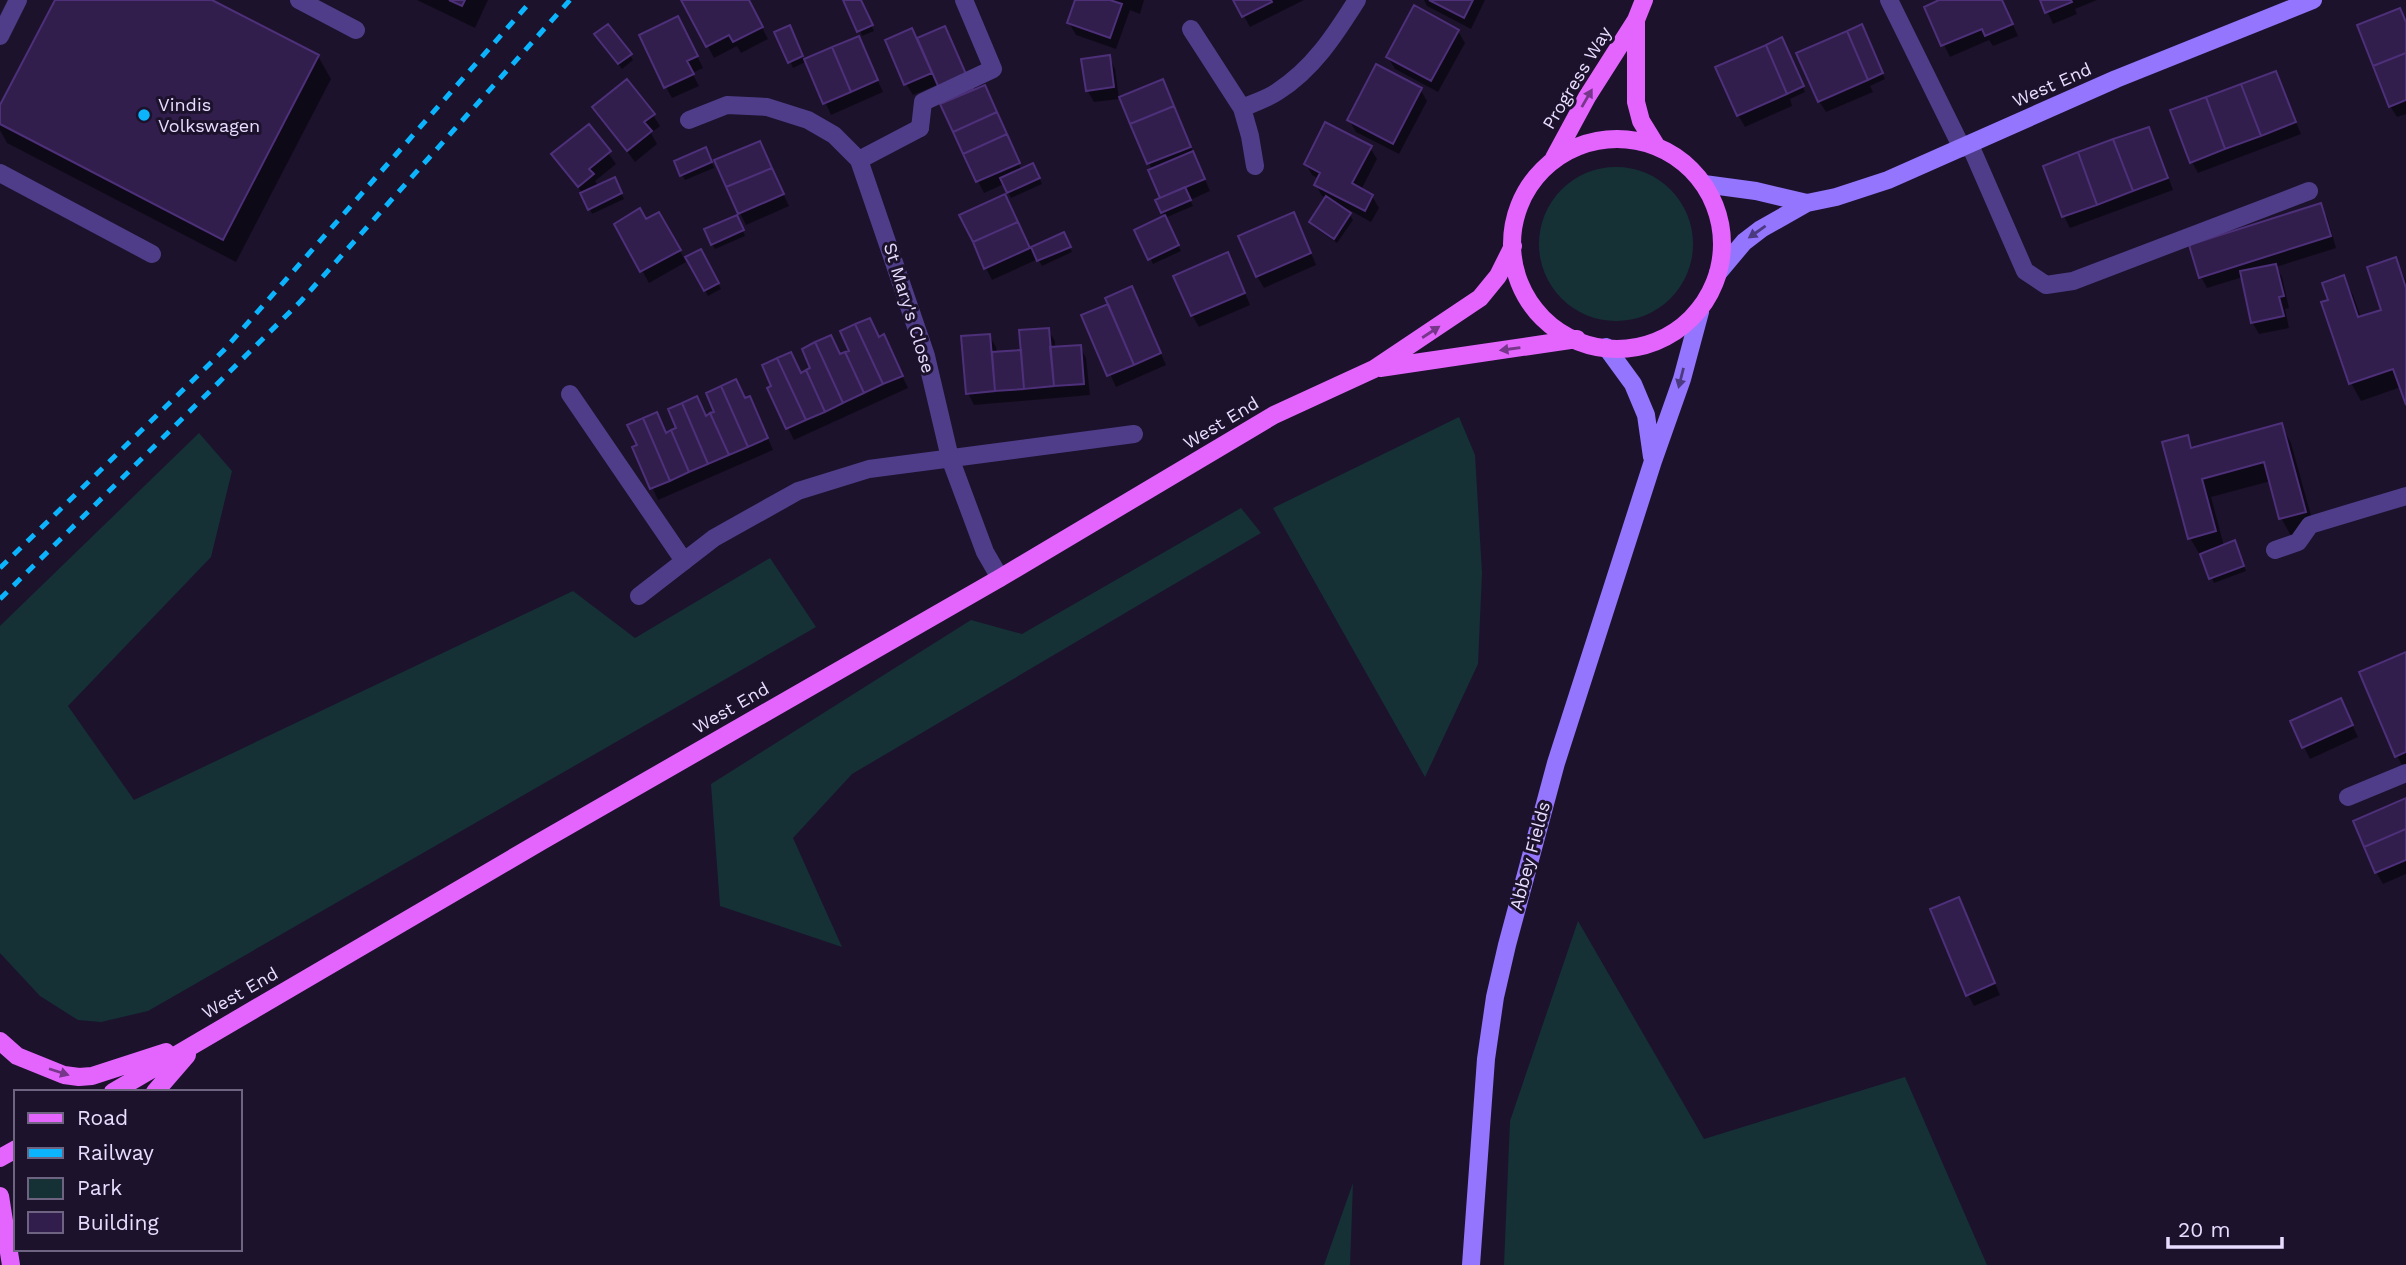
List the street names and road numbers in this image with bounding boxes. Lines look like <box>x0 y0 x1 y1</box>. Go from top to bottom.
street label: Progress Way <box>1538 22 1616 133</box>
street label: West End <box>2009 58 2095 111</box>
street label: St Mary's Close <box>880 240 939 376</box>
street label: West End <box>1179 392 1262 453</box>
street label: West End <box>689 677 772 738</box>
street label: Abbey Fields <box>1505 799 1554 913</box>
street label: West End <box>198 962 281 1023</box>

